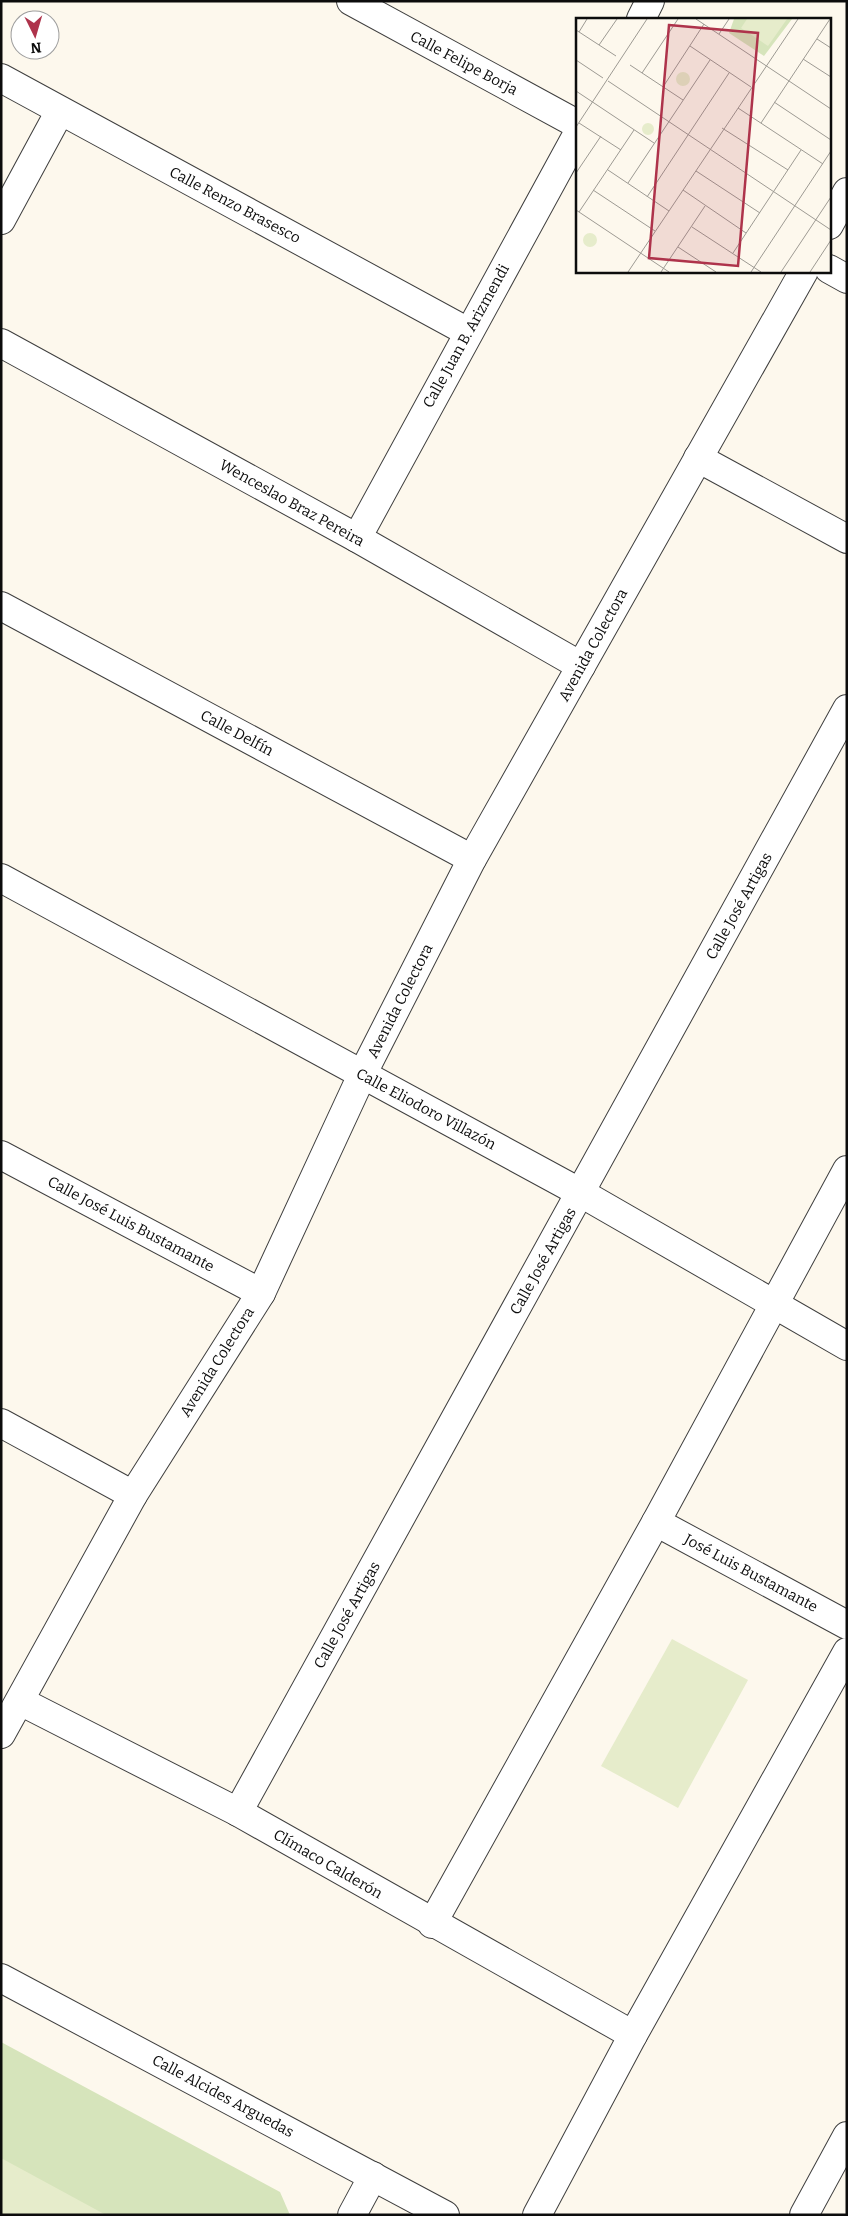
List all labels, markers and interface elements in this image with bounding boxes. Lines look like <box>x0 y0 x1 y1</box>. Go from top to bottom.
north arrow <box>10 10 60 60</box>
inset map <box>576 18 830 272</box>
street label: Calle Felipe Borja <box>407 27 521 99</box>
text: N <box>30 39 42 56</box>
street label: Calle Renzo Brasesco <box>166 163 304 247</box>
street label: Calle Juan B. Arizmendi <box>419 261 513 411</box>
street label: Wenceslao Braz Pereira <box>216 456 368 550</box>
street label: Avenida Colectora <box>555 586 631 704</box>
street label: Calle Delfín <box>197 706 277 760</box>
street label: Calle José Artigas <box>702 849 776 963</box>
street label: Avenida Colectora <box>363 941 437 1061</box>
street label: Calle Eliodoro Villazón <box>353 1064 499 1154</box>
street label: Calle José Luis Bustamante <box>45 1172 217 1276</box>
street label: Calle José Artigas <box>506 1204 580 1318</box>
street label: Avenida Colectora <box>176 1304 258 1420</box>
street label: José Luis Bustamante <box>680 1530 821 1616</box>
street label: Calle José Artigas <box>310 1558 384 1672</box>
street label: Clímaco Calderón <box>270 1825 386 1903</box>
street label: Calle Alcides Arguedas <box>149 2051 297 2141</box>

